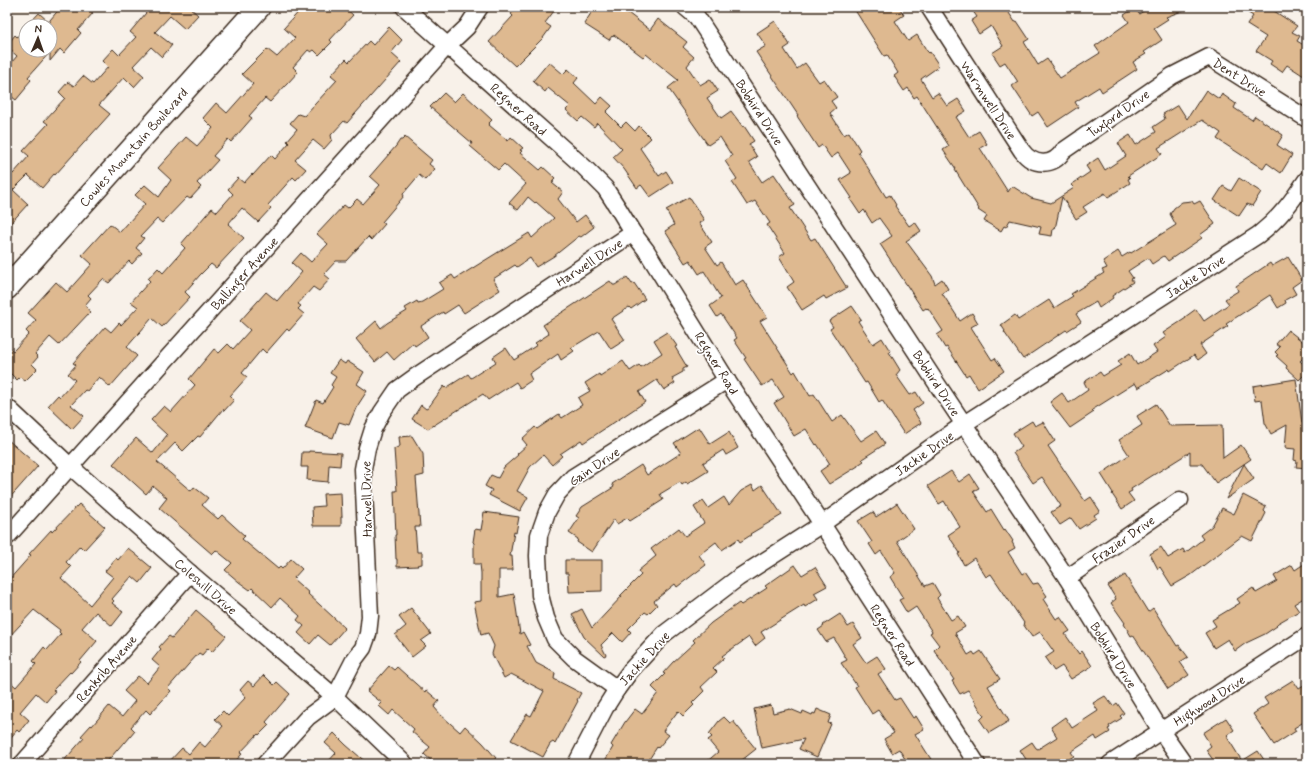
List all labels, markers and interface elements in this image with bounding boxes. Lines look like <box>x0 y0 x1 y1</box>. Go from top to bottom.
north arrow <box>18 18 58 58</box>
text: N <box>34 22 42 36</box>
street label: Dent Drive <box>1209 55 1269 101</box>
street label: Warmwell Drive <box>956 58 1020 144</box>
street label: Bobhird Drive <box>731 77 786 149</box>
street label: Regner Road <box>485 80 550 142</box>
street label: Cowles Mountain Boulevard <box>76 85 192 211</box>
street label: Tuxford Drive <box>1084 86 1155 144</box>
street label: Ballinger Avenue <box>208 234 284 316</box>
street label: Harwell Drive <box>553 235 627 291</box>
street label: Jackie Drive <box>1163 252 1229 303</box>
street label: Regner Road <box>688 329 742 399</box>
street label: Bobhird Drive <box>908 348 963 420</box>
street label: Jackie Drive <box>892 428 958 481</box>
street label: Gain Drive <box>566 444 624 491</box>
street label: Harwell Drive <box>358 461 377 537</box>
street label: Frazier Drive <box>1089 512 1159 568</box>
street label: Coleshill Drive <box>170 555 240 619</box>
street label: Regner Road <box>864 601 918 671</box>
street label: Bobhird Drive <box>1086 619 1140 692</box>
street label: Jackie Drive <box>616 628 674 690</box>
street label: Renkrib Avenue <box>73 632 141 706</box>
street label: Highwood Drive <box>1171 672 1250 732</box>

